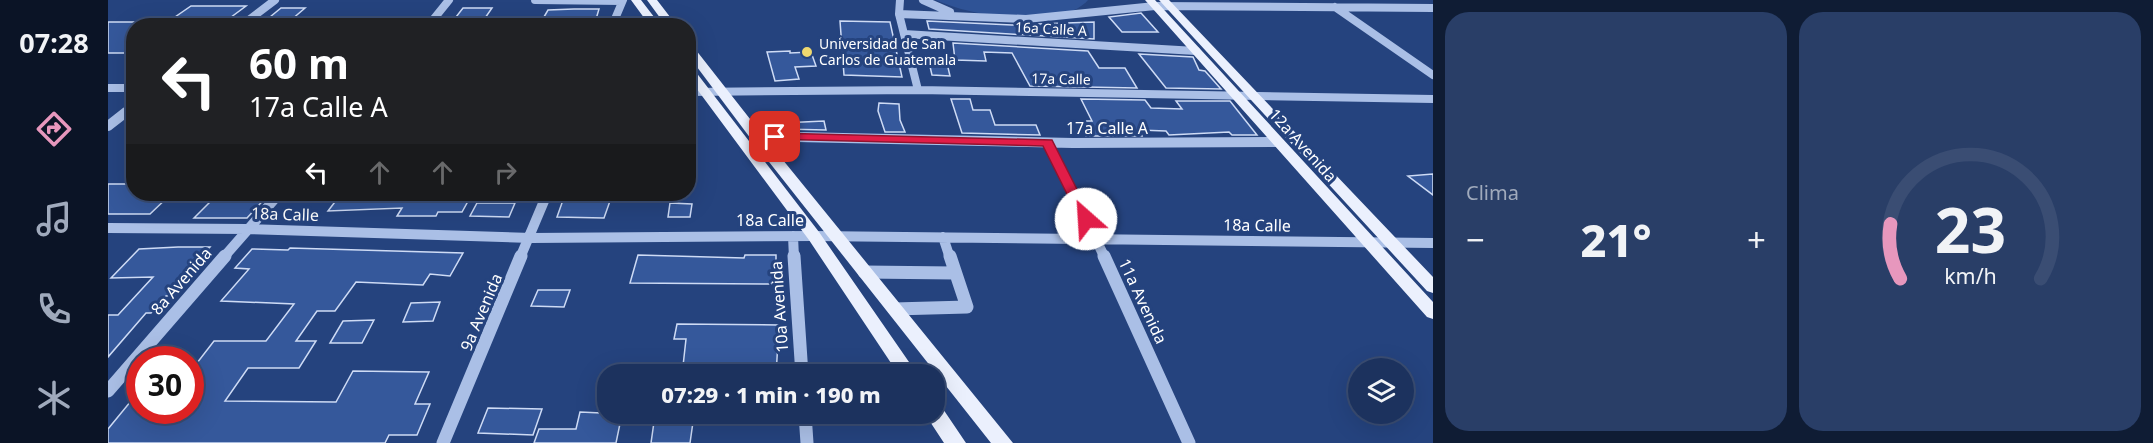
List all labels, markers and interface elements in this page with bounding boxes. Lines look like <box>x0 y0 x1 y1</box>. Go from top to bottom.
street label: 16a Calle A <box>1015 17 1087 40</box>
text: 07:28 <box>19 24 89 61</box>
text: 60 m <box>249 34 349 91</box>
place label: Universidad de San Carlos de Guatemala <box>819 34 956 69</box>
icon: left <box>150 42 228 120</box>
marker: Universidad de San Carlos de Guatemala <box>800 45 814 59</box>
street label: 17a Calle <box>1031 68 1091 89</box>
text: 17a Calle A <box>249 88 388 125</box>
street label: 12a Avenida <box>1264 104 1342 186</box>
icon: directions <box>33 108 75 150</box>
pin <box>749 111 800 162</box>
street label: 17a Calle A <box>1066 117 1149 139</box>
icon: arrive <box>758 120 791 153</box>
icon: left <box>300 156 333 189</box>
icon: ahead <box>363 156 396 189</box>
icon: ahead <box>426 156 459 189</box>
icon: right <box>489 156 522 189</box>
text: Clima <box>1466 179 1519 206</box>
text: 23 <box>1934 186 2006 271</box>
position arrow <box>1054 187 1118 251</box>
icon: music <box>33 198 75 240</box>
street label: 18a Calle <box>251 202 319 226</box>
street label: 18a Calle <box>736 209 804 231</box>
text: 21° <box>1580 209 1652 270</box>
street label: 18a Calle <box>1223 213 1291 237</box>
text: − <box>1466 217 1485 262</box>
text: + <box>1747 217 1766 262</box>
street label: 8a Avenida <box>146 243 216 319</box>
street label: 11a Avenida <box>1114 255 1172 347</box>
street label: 10a Avenida <box>765 261 793 353</box>
text: km/h <box>1944 261 1996 290</box>
street label: 9a Avenida <box>455 270 507 354</box>
icon: phone <box>33 288 75 330</box>
speed limit sign: 30 <box>126 346 204 424</box>
map controls <box>1348 358 1414 424</box>
button: layers <box>1348 358 1414 424</box>
icon: climate <box>33 377 75 419</box>
text: 07:29 · 1 min · 190 m <box>661 379 881 409</box>

